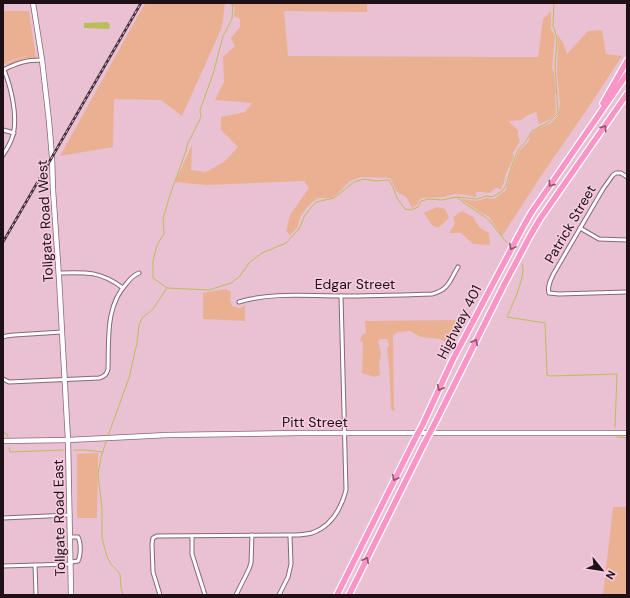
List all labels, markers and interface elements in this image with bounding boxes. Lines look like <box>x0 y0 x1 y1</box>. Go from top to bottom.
one-way arrow <box>599 125 607 132</box>
street label: Tollgate Road West <box>33 159 57 283</box>
one-way arrow <box>549 179 556 186</box>
street label: Patrick Street <box>540 182 600 266</box>
one-way arrow <box>509 243 516 251</box>
street label: Edgar Street <box>315 275 395 293</box>
street label: Highway 401 <box>433 282 485 362</box>
one-way arrow <box>470 339 478 346</box>
one-way arrow <box>437 384 445 391</box>
street label: Pitt Street <box>282 413 348 431</box>
street label: Tollgate Road East <box>49 459 69 577</box>
one-way arrow <box>393 473 400 481</box>
north arrow <box>582 550 622 590</box>
one-way arrow <box>361 557 369 564</box>
text: N <box>603 568 619 582</box>

